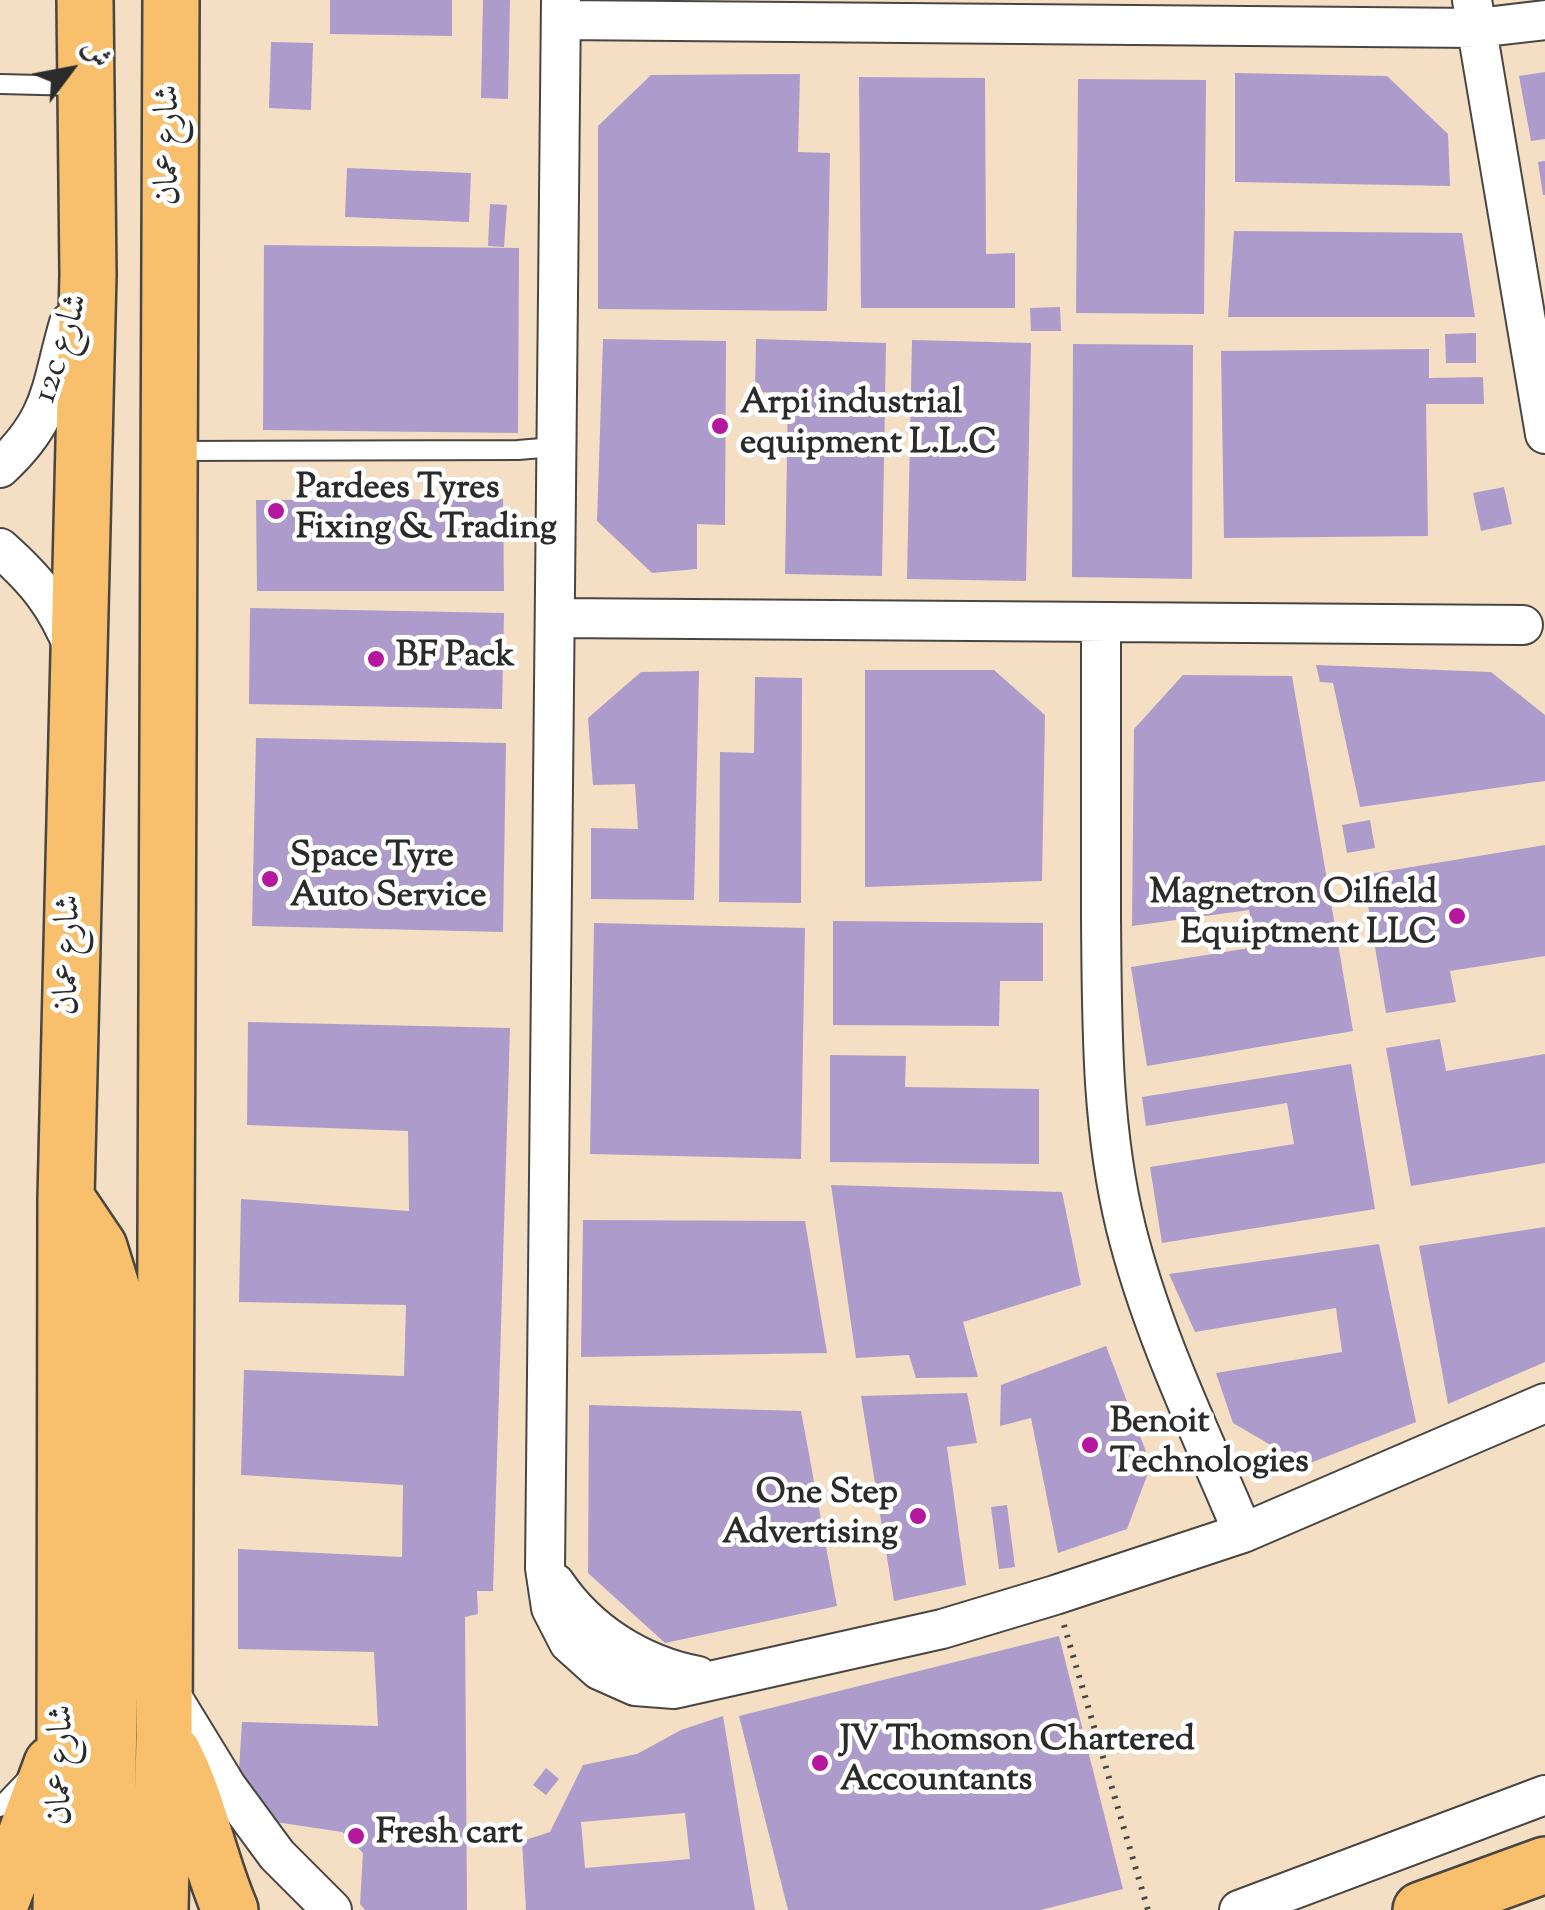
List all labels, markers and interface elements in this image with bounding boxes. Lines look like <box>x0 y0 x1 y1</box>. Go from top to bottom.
north arrow <box>20 20 120 120</box>
text: ش <box>71 32 120 76</box>
street label: شارع عمان <box>150 85 192 205</box>
street label: 12c شارع <box>27 289 101 409</box>
place label: Arpi industrial equipment L.L.C <box>740 385 997 467</box>
marker: Arpi industrial equipment L.L.C <box>709 415 731 437</box>
place label: Pardees Tyres Fixing & Trading <box>296 470 557 552</box>
marker: Pardees Tyres Fixing & Trading <box>265 500 287 522</box>
place label: BF Pack <box>396 638 515 680</box>
marker: BF Pack <box>365 648 387 670</box>
place label: Space Tyre Auto Service <box>290 838 486 920</box>
marker: Space Tyre Auto Service <box>259 868 281 890</box>
place label: Magnetron Oilfield Equiptment LLC <box>1149 875 1437 957</box>
street label: شارع عمان <box>49 894 93 1016</box>
marker: Magnetron Oilfield Equiptment LLC <box>1446 905 1468 927</box>
place label: Benoit Technologies <box>1110 1404 1309 1486</box>
marker: Benoit Technologies <box>1079 1434 1101 1456</box>
place label: One Step Advertising <box>722 1475 898 1557</box>
marker: One Step Advertising <box>907 1505 929 1527</box>
street label: شارع عمان <box>42 1704 86 1826</box>
place label: JV Thomson Chartered Accountants <box>840 1722 1195 1804</box>
marker: JV Thomson Chartered Accountants <box>809 1752 831 1774</box>
place label: Fresh cart <box>376 1815 523 1857</box>
marker: Fresh cart <box>345 1825 367 1847</box>

